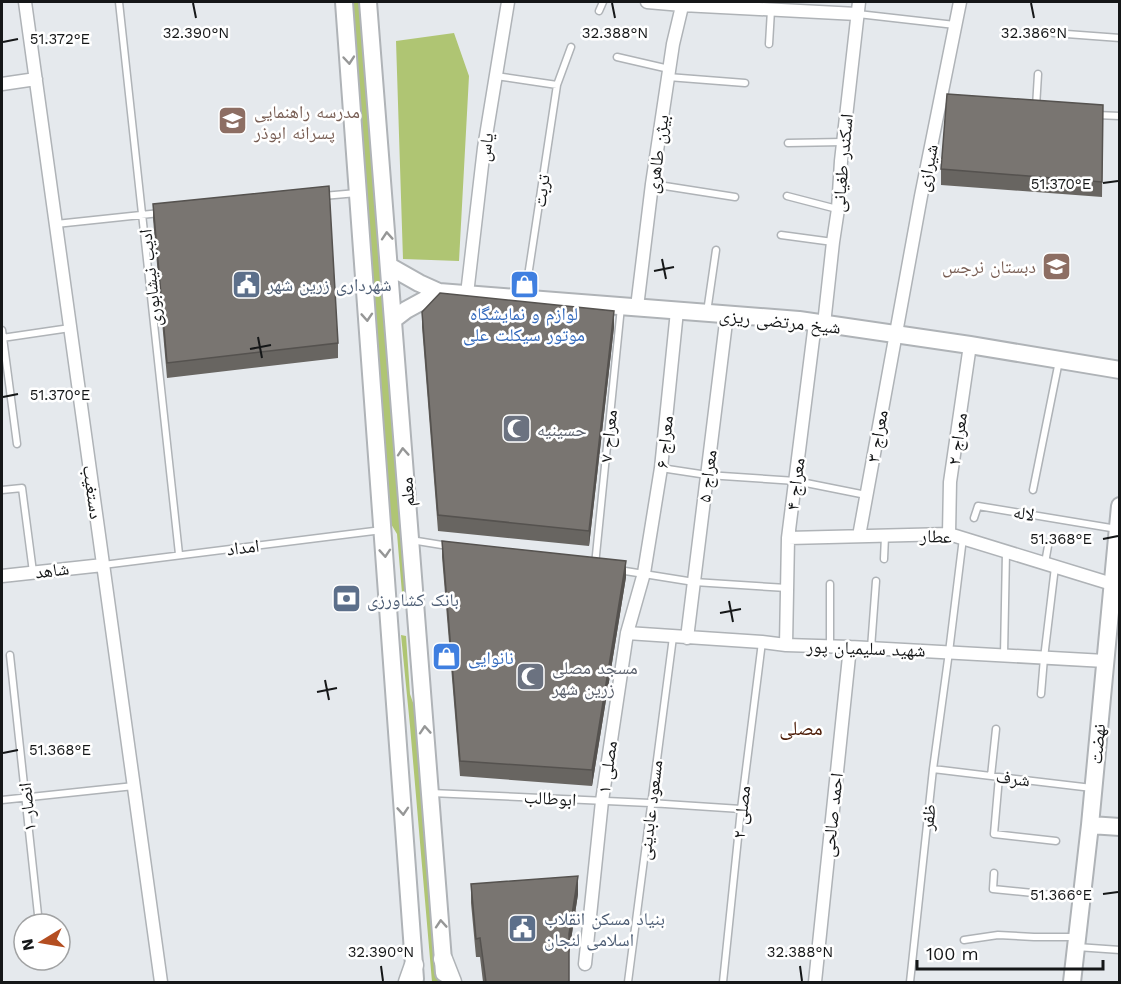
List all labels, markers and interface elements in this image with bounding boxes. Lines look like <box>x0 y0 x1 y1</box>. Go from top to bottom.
text: 32.390°N <box>163 24 229 42</box>
text: 32.388°N <box>582 24 648 42</box>
text: 32.386°N <box>1001 24 1067 42</box>
text: 51.372°E <box>30 30 90 48</box>
one-way arrow <box>342 55 355 64</box>
place label: مدرسه راهنمایی پسرانه ابوذر <box>253 101 360 144</box>
school or university icon: مدرسه راهنمایی پسرانه ابوذر <box>217 105 249 137</box>
street label: بیژن طاهری <box>641 113 674 195</box>
street label: اسکندر طغیانی <box>827 113 858 213</box>
street label: یاس <box>473 131 498 163</box>
street label: شیرازی <box>912 142 943 194</box>
street label: تربت <box>528 173 554 209</box>
text: 51.370°E <box>1031 175 1091 193</box>
street label: ادیب نیشابوری <box>134 228 167 328</box>
one-way arrow <box>381 232 394 241</box>
school or university icon: دبستان نرجس <box>1041 250 1073 282</box>
place label: دبستان نرجس <box>942 256 1036 278</box>
public building icon: شهرداری زرین شهر <box>230 268 262 300</box>
shop icon: لوازم و نمایشگاه موتور سیکلت علی <box>508 268 540 300</box>
place label: شهرداری زرین شهر <box>266 274 392 296</box>
place label: لوازم و نمایشگاه موتور سیکلت علی <box>463 303 585 346</box>
street label: شیخ مرتضی ریزی <box>718 304 842 340</box>
one-way arrow <box>360 313 373 322</box>
text: 51.370°E <box>30 386 90 404</box>
street label: معراج ۳ <box>862 408 894 464</box>
street label: معراح ۷ <box>595 409 623 464</box>
street label: معراج ۲ <box>943 411 973 467</box>
mosque icon: حسینیه <box>500 413 532 445</box>
street label: معراج ۶ <box>651 415 679 470</box>
place label: حسینیه <box>537 419 587 440</box>
one-way arrow <box>397 447 410 456</box>
street label: معراج ۵ <box>693 448 723 504</box>
street label: معراج ۴ <box>781 456 811 512</box>
street label: دستغیب <box>78 464 107 520</box>
street label: معلم <box>395 476 421 507</box>
street label: لاله <box>1012 501 1036 525</box>
street label: عطار <box>919 525 952 547</box>
text: 51.368°E <box>1030 530 1092 548</box>
street label: امداد <box>225 535 261 559</box>
one-way arrow <box>378 549 391 558</box>
street label: شاهد <box>34 558 70 582</box>
bank icon: بانک کشاورزی <box>330 583 362 615</box>
place label: بانک کشاورزی <box>367 589 459 611</box>
street label: شهید سلیمیان پور <box>805 635 926 662</box>
shop icon: نانوایی <box>431 641 463 673</box>
place label: نانوایی <box>468 647 514 669</box>
place label: مسجد مصلی زرین شهر <box>551 657 638 700</box>
mosque icon: مسجد مصلی زرین شهر <box>515 661 547 693</box>
district label: مصلی <box>779 716 823 740</box>
street label: نهضت <box>1085 723 1109 765</box>
one-way arrow <box>419 725 432 734</box>
street label: مصلی ۱ <box>593 739 622 795</box>
text: 51.368°E <box>29 741 91 759</box>
street label: مسعود عابدینی <box>633 759 668 861</box>
street label: شرف <box>995 765 1031 791</box>
street label: احمد صالحی <box>817 772 848 858</box>
street label: انصار ۱ <box>14 782 40 832</box>
street label: مصلی ۲ <box>728 784 755 840</box>
street label: ابوطالب <box>523 786 577 810</box>
street label: ظفر <box>916 803 940 832</box>
one-way arrow <box>396 806 409 815</box>
text: 51.366°E <box>1030 886 1092 904</box>
place label: بنیاد مسکن انقلاب اسلامی لنجان <box>544 908 665 951</box>
north arrow <box>12 912 72 972</box>
public building icon: بنیاد مسکن انقلاب اسلامی لنجان <box>507 912 539 944</box>
one-way arrow <box>434 920 447 929</box>
scale bar <box>917 933 1103 971</box>
text: N <box>17 937 38 952</box>
text: 32.390°N <box>348 943 414 961</box>
text: 32.388°N <box>767 943 833 961</box>
text: 100 m <box>926 943 979 964</box>

